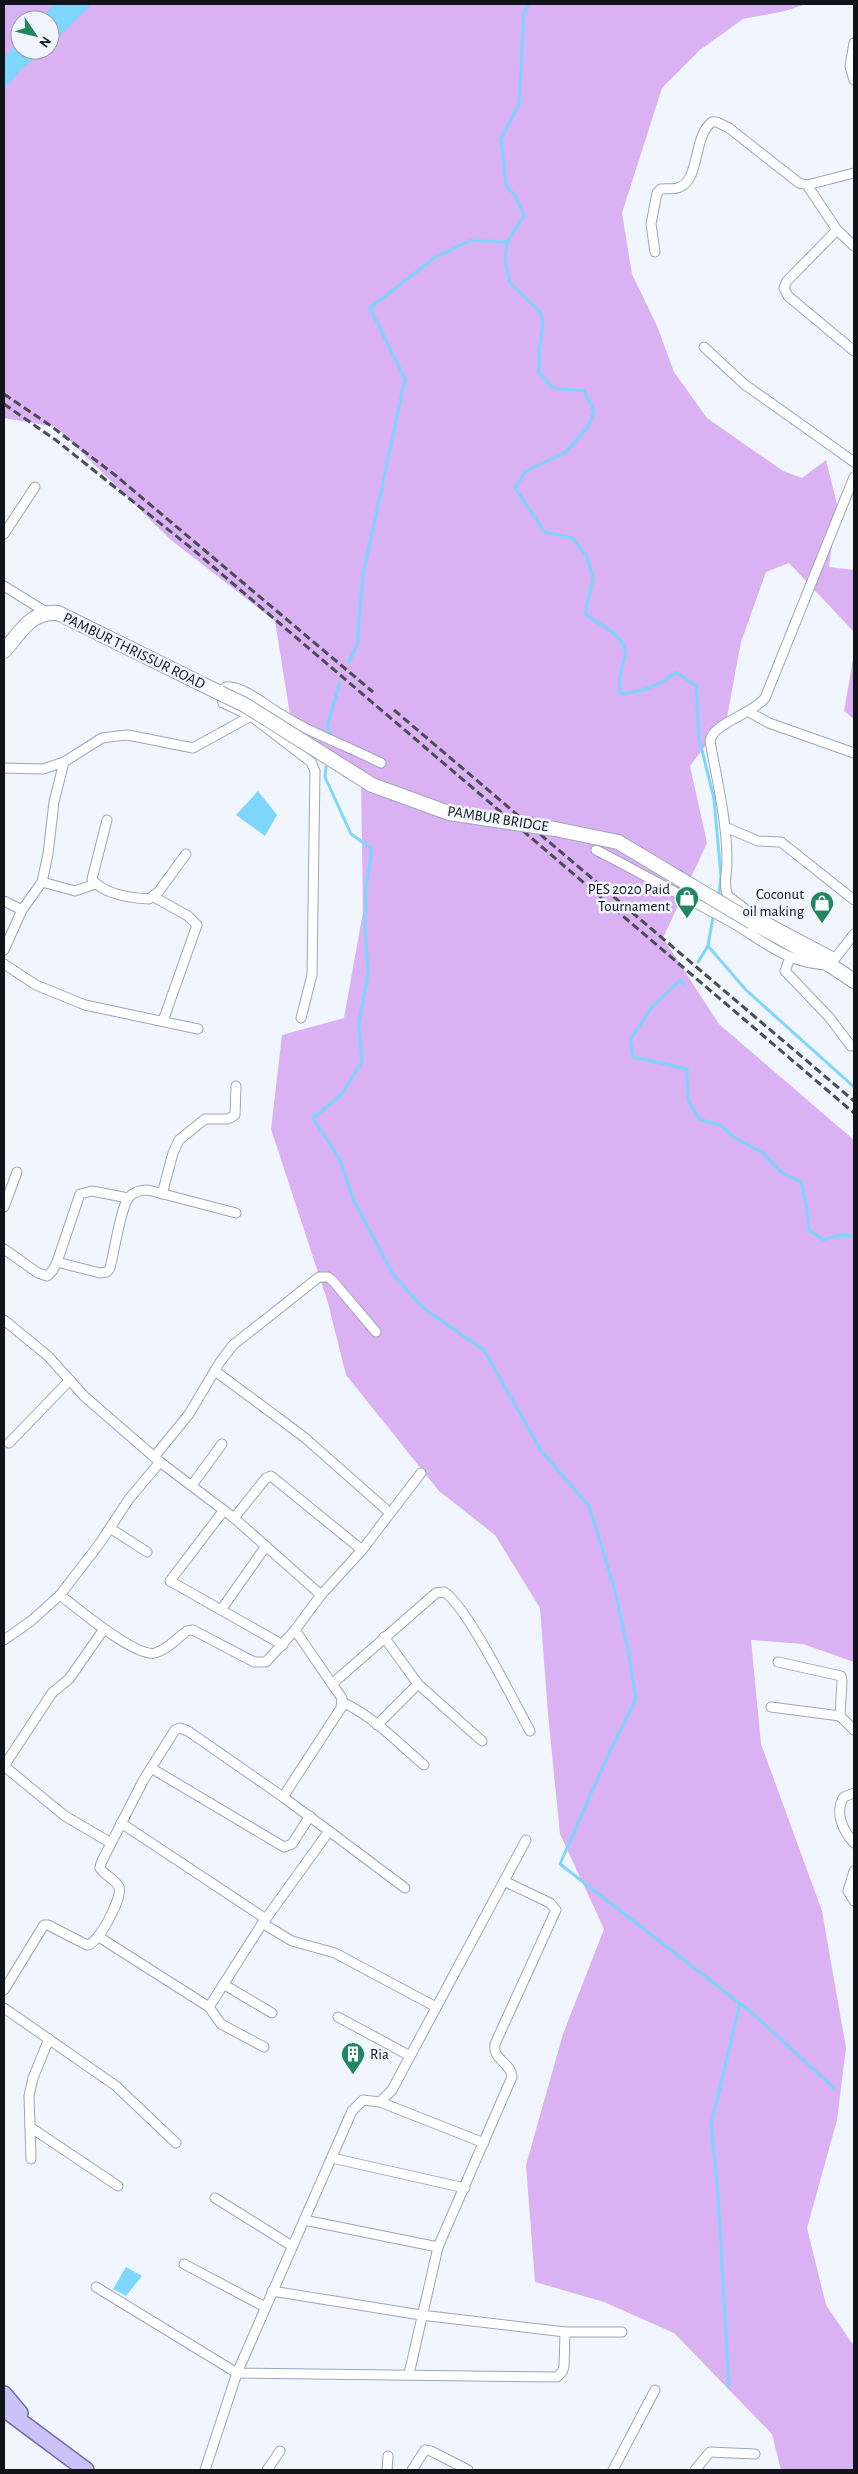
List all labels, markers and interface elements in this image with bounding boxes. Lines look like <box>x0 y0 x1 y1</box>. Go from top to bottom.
north arrow <box>10 10 60 60</box>
text: N <box>36 34 53 50</box>
street label: PAMBUR THRISSUR ROAD <box>61 610 208 692</box>
street label: PAMBUR BRIDGE <box>446 804 550 834</box>
place label: PES 2020 Paid Tournament <box>588 882 670 914</box>
shop icon: PES 2020 Paid Tournament <box>674 885 700 919</box>
place label: Coconut oil making <box>742 887 805 919</box>
shop icon: Coconut oil making <box>809 890 835 924</box>
building icon: Ria <box>340 2041 366 2075</box>
place label: Ria <box>370 2047 389 2062</box>

